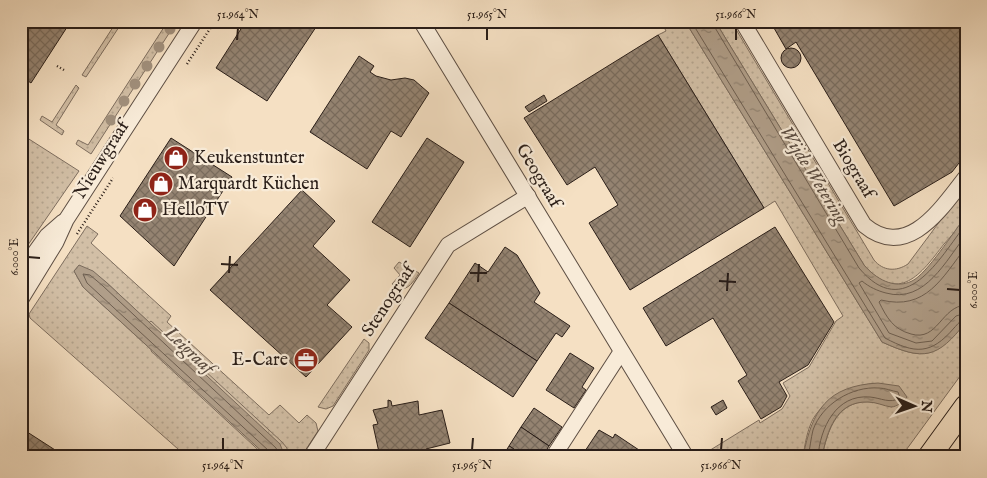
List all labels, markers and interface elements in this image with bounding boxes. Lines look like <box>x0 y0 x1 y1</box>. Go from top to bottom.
text: 51.964°N <box>217 7 259 22</box>
text: 51.965°N <box>467 7 508 22</box>
text: 51.966°N <box>716 7 757 22</box>
street label: Nieuwgraaf <box>69 114 137 203</box>
water label: Wijde Wetering <box>773 122 853 229</box>
street label: Biograaf <box>826 135 881 206</box>
street label: Geograaf <box>510 140 568 215</box>
shop icon: Keukenstunter <box>163 145 189 171</box>
place label: Keukenstunter <box>194 147 305 170</box>
shop icon: Marquardt Küchen <box>148 171 174 197</box>
place label: Marquardt Küchen <box>178 173 319 196</box>
shop icon: HelloTV <box>132 197 158 223</box>
place label: HelloTV <box>162 199 230 222</box>
text: 6.000°E <box>7 238 22 276</box>
street label: Stenograaf <box>357 258 423 341</box>
text: 6.000°E <box>966 271 981 309</box>
water label: Leigraaf <box>158 321 222 383</box>
office icon: E-Care <box>293 347 319 373</box>
place label: E-Care <box>232 349 288 372</box>
north arrow <box>890 380 940 430</box>
text: N <box>917 399 935 413</box>
text: 51.964°N <box>202 458 244 473</box>
text: 51.965°N <box>452 458 493 473</box>
text: 51.966°N <box>701 458 742 473</box>

